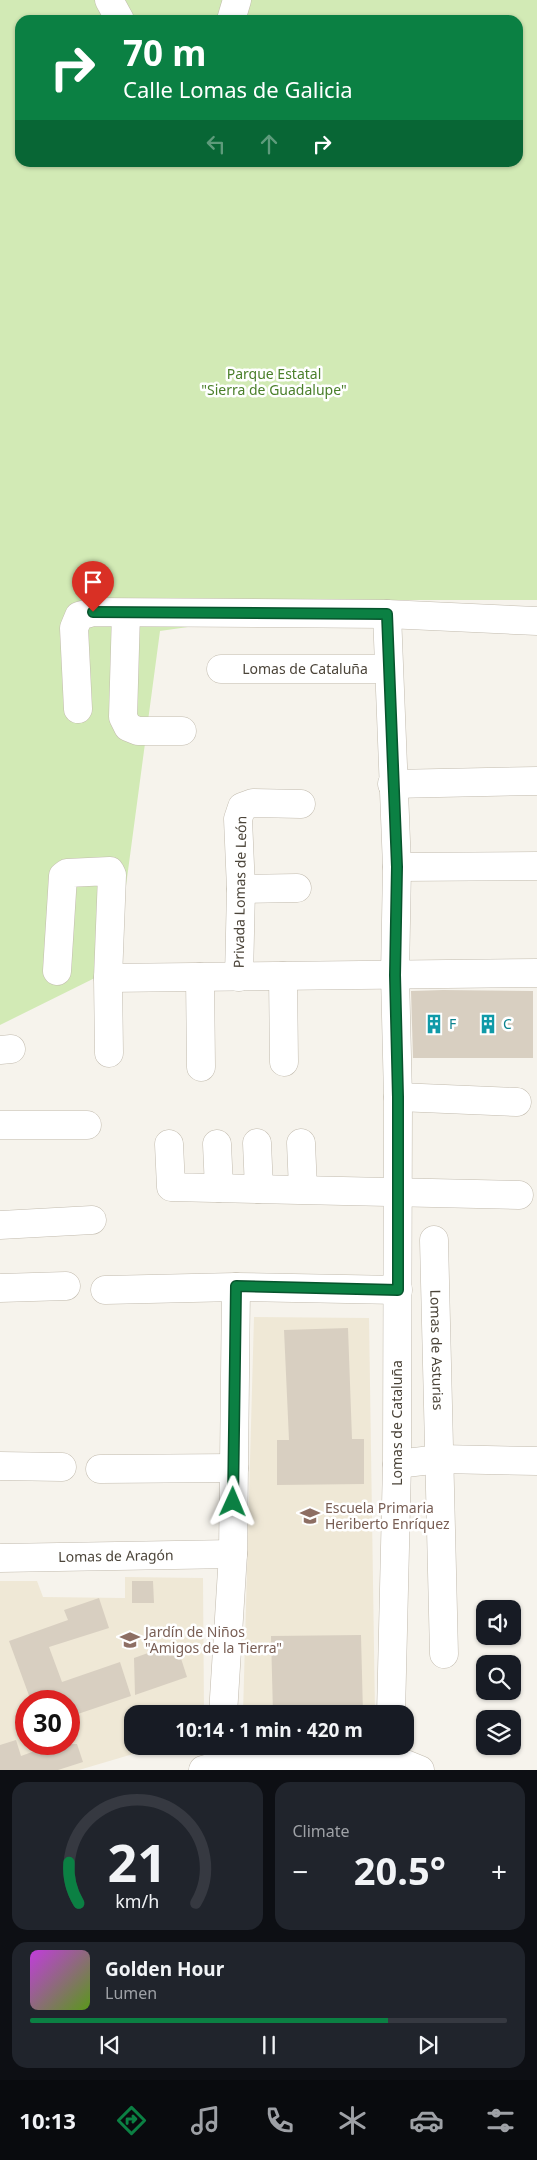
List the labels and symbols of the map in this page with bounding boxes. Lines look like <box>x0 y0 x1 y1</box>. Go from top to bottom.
park label: Parque Estatal "Sierra de Guadalupe" <box>201 364 347 399</box>
pin <box>72 561 114 612</box>
street label: Lomas de Cataluña <box>242 659 368 678</box>
street label: Privada Lomas de León <box>229 816 250 968</box>
building icon: F <box>423 1013 445 1035</box>
building icon: C <box>477 1013 499 1035</box>
place label: F <box>449 1014 456 1033</box>
place label: C <box>503 1014 512 1033</box>
street label: Lomas de Asturias <box>426 1289 448 1411</box>
street label: Lomas de Cataluña <box>387 1360 406 1486</box>
position arrow <box>206 1475 258 1527</box>
place label: Escuela Primaria Heriberto Enríquez <box>325 1498 450 1533</box>
school or university icon: Escuela Primaria Heriberto Enríquez <box>299 1505 321 1527</box>
street label: Lomas de Aragón <box>58 1545 174 1566</box>
place label: Jardín de Niños "Amigos de la Tierra" <box>143 1622 282 1657</box>
school or university icon: Jardín de Niños "Amigos de la Tierra" <box>119 1629 141 1651</box>
speed limit sign: 30 <box>15 1690 80 1755</box>

